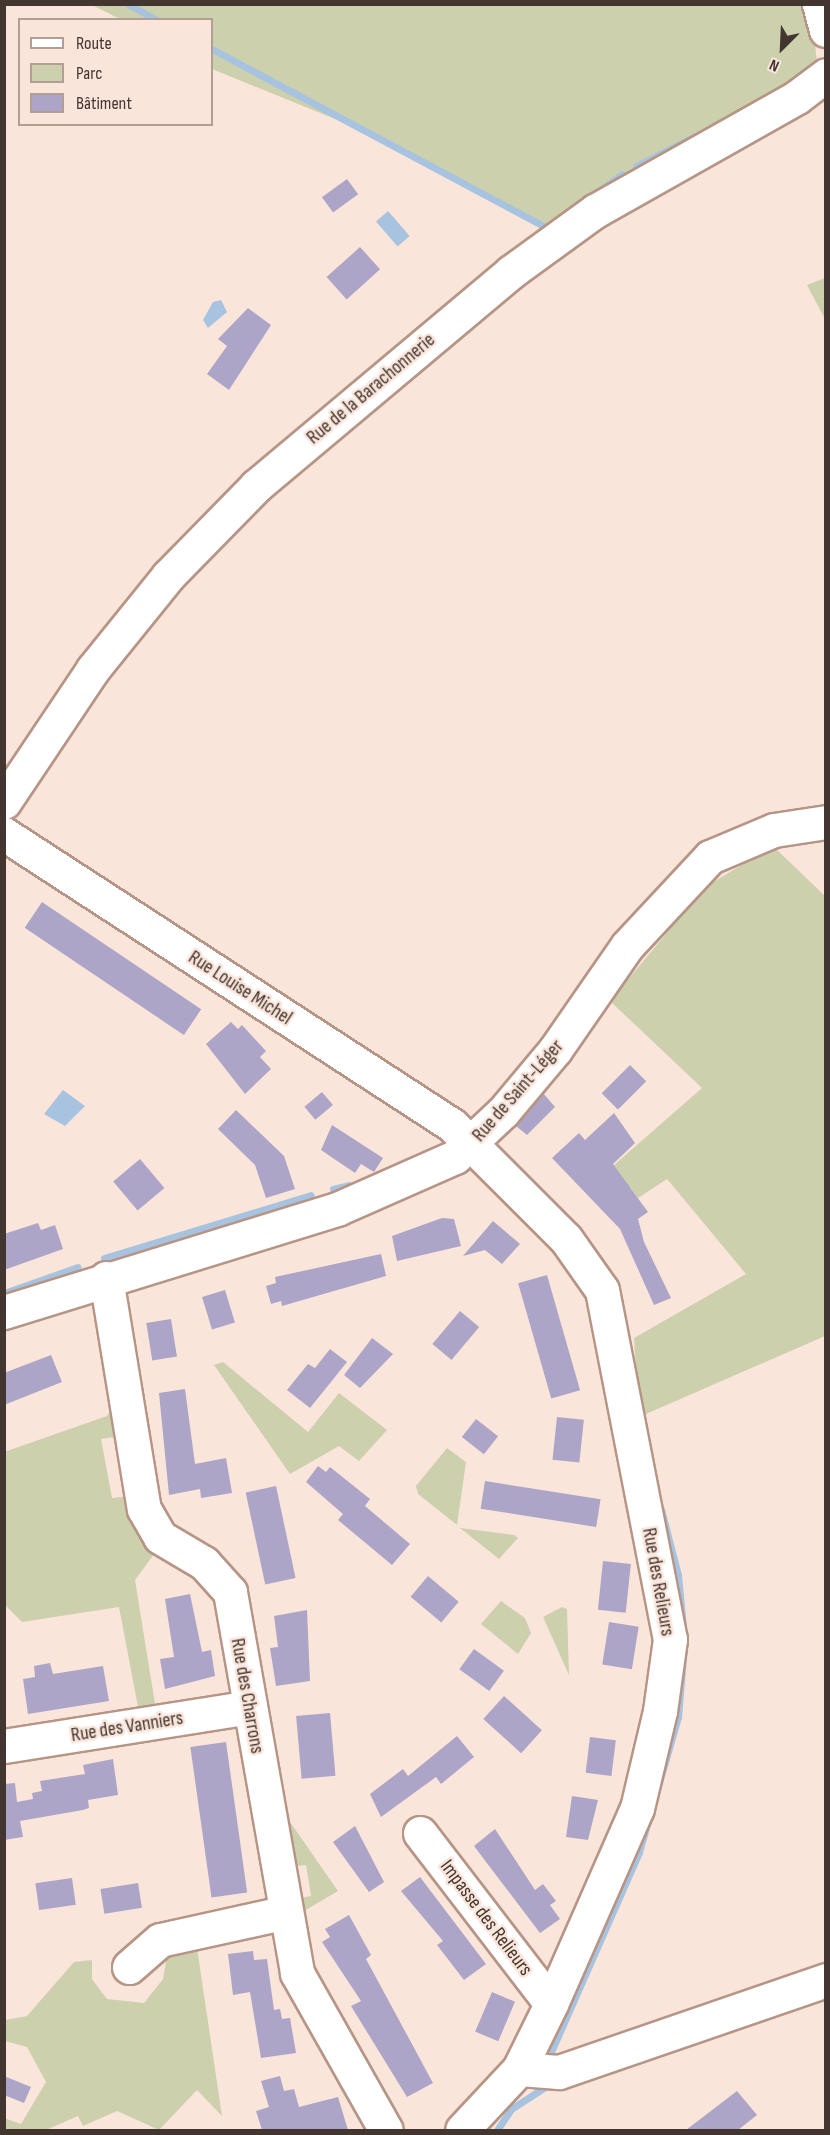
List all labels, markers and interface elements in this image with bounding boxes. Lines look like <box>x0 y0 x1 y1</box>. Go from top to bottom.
legend <box>18 18 213 126</box>
north arrow <box>752 18 812 78</box>
text: Route <box>76 33 112 54</box>
text: N <box>767 54 782 75</box>
text: Parc <box>76 63 102 84</box>
text: Bâtiment <box>76 93 132 114</box>
street label: Rue de la Barachonnerie <box>302 328 440 450</box>
street label: Rue Louise Michel <box>184 946 296 1030</box>
street label: Rue de Saint-Léger <box>467 1035 569 1147</box>
street label: Rue des Relieurs <box>637 1526 679 1638</box>
street label: Rue des Charrons <box>225 1636 269 1756</box>
street label: Rue des Vanniers <box>69 1706 185 1748</box>
street label: Impasse des Relieurs <box>435 1855 537 1981</box>

